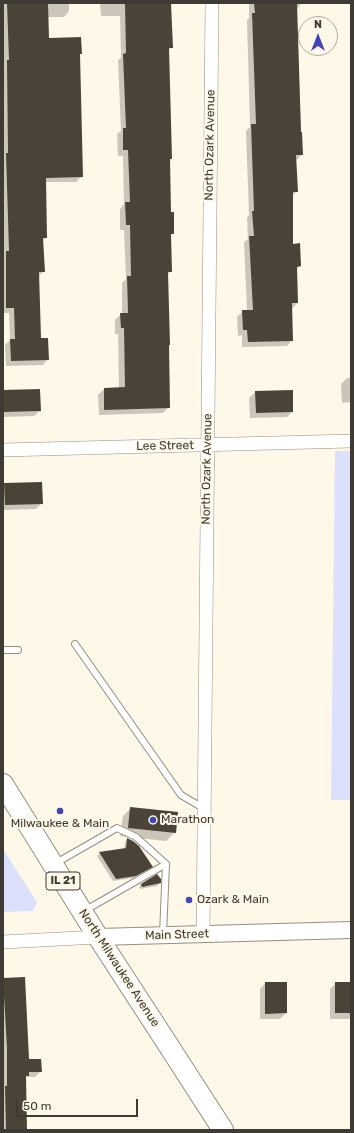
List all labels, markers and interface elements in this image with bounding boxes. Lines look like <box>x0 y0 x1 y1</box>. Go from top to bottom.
north arrow <box>298 16 338 56</box>
text: N <box>314 18 322 31</box>
street label: North Ozark Avenue <box>202 89 218 201</box>
street label: North Ozark Avenue <box>199 413 215 525</box>
street label: Lee Street <box>136 438 194 454</box>
marker: Milwaukee & Main <box>55 806 65 816</box>
place label: Marathon <box>161 813 214 827</box>
marker: Marathon <box>148 815 158 825</box>
place label: Milwaukee & Main <box>11 817 109 831</box>
road number: IL 21 <box>46 872 80 890</box>
place label: Ozark & Main <box>197 893 269 907</box>
marker: Ozark & Main <box>184 895 194 905</box>
street label: North Milwaukee Avenue <box>75 906 163 1030</box>
street label: Main Street <box>145 927 209 943</box>
scale bar <box>18 1091 140 1117</box>
text: 50 m <box>23 1099 51 1113</box>

